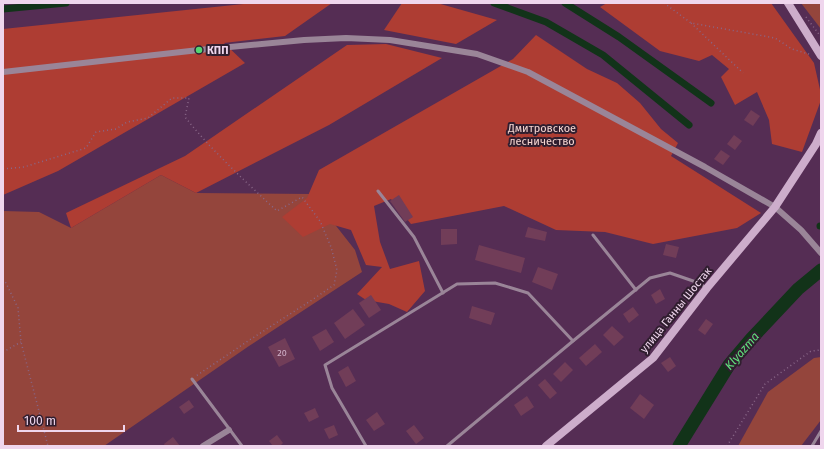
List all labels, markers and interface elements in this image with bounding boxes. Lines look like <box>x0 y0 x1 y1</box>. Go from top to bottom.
place label: КПП <box>207 44 228 57</box>
marker: КПП <box>194 45 204 55</box>
park label: Дмитровское лесничество <box>507 122 576 148</box>
street label: улица Ганны Шостак <box>638 264 715 355</box>
water label: Klyazma <box>722 329 762 373</box>
house number: 20 <box>277 348 287 358</box>
scale bar <box>18 407 124 433</box>
text: 100 m <box>24 414 56 428</box>

